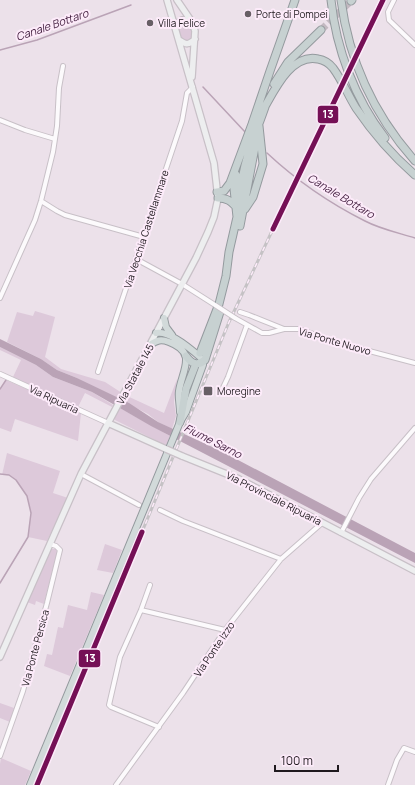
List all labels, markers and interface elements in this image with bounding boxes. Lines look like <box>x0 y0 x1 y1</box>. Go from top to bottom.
water label: Canale Bottaro <box>14 5 91 44</box>
place label: Porte di Pompei <box>256 7 328 21</box>
marker: Porte di Pompei <box>243 9 253 19</box>
place label: Villa Felice <box>158 16 205 30</box>
marker: Villa Felice <box>145 18 155 28</box>
line badge: 13 <box>317 105 339 124</box>
text: 13 <box>322 106 334 121</box>
street label: Via Vecchia Castellammare <box>120 168 172 290</box>
water label: Canale Bottaro <box>305 170 379 222</box>
street label: Via Ponte Nuovo <box>297 324 373 358</box>
street label: Via Statale 145 <box>113 341 157 407</box>
street label: Via Ripuaria <box>27 381 81 417</box>
place label: Moregine <box>217 384 261 398</box>
marker: Moregine <box>202 385 214 397</box>
water label: Fiume Sarno <box>182 420 246 462</box>
street label: Via Provinciale Ripuaria <box>224 468 324 528</box>
street label: Via Ponte Persica <box>18 608 52 688</box>
street label: Via Ponte Izzo <box>190 619 238 679</box>
line badge: 13 <box>78 649 101 668</box>
text: 13 <box>84 650 96 665</box>
scale bar <box>275 747 338 773</box>
text: 100 m <box>281 752 313 769</box>

